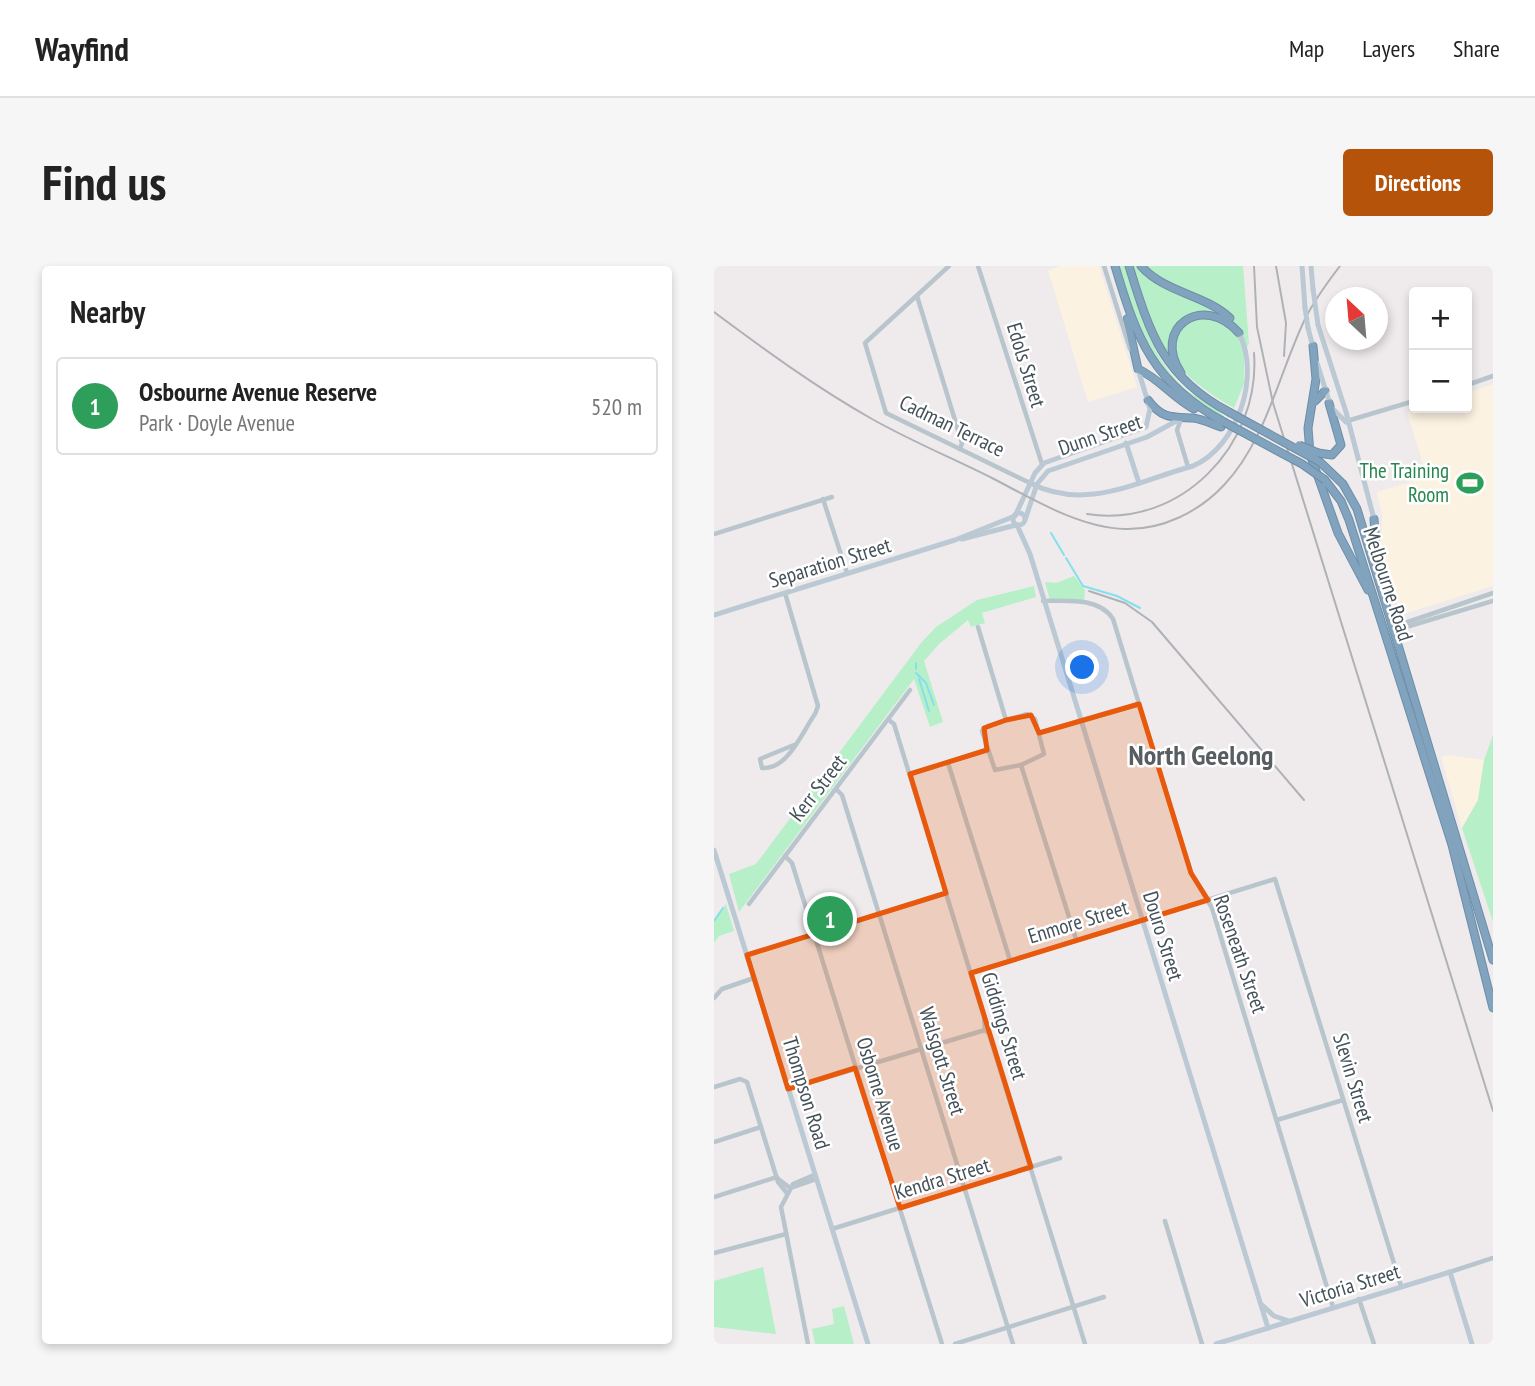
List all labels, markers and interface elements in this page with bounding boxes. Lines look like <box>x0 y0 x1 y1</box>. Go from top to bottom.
text: Wayfind <box>35 27 129 70</box>
text: Map <box>1289 33 1324 64</box>
text: Layers <box>1362 33 1415 64</box>
text: Share <box>1453 33 1500 64</box>
button: Directions <box>1343 149 1493 216</box>
text: Find us <box>42 150 166 214</box>
north arrow <box>1325 287 1388 350</box>
map controls <box>1409 287 1472 413</box>
button: + <box>1409 287 1472 350</box>
text: Nearby <box>70 292 145 331</box>
street label: Edols Street <box>1001 319 1052 411</box>
button: − <box>1409 350 1472 413</box>
text: Osbourne Avenue Reserve <box>139 375 377 408</box>
street label: Cadman Terrace <box>895 389 1009 463</box>
text: 1 <box>90 392 101 421</box>
text: 520 m <box>591 392 642 421</box>
text: Park · Doyle Avenue <box>139 408 295 437</box>
street label: Dunn Street <box>1055 408 1145 461</box>
place label: The Training Room <box>1359 457 1449 508</box>
sports icon: The Training Room <box>1455 468 1485 498</box>
street label: Melbourne Road <box>1357 523 1420 644</box>
street label: Separation Street <box>766 531 894 594</box>
your location <box>1065 650 1099 684</box>
district label: North Geelong <box>1129 736 1273 773</box>
street label: Kerr Street <box>783 749 852 827</box>
street label: Douro Street <box>1137 888 1190 984</box>
street label: Roseneath Street <box>1208 891 1273 1017</box>
pin: 1 <box>807 893 853 945</box>
street label: Enmore Street <box>1025 893 1131 950</box>
street label: Giddings Street <box>975 969 1034 1083</box>
street label: Walsgott Street <box>913 1004 972 1118</box>
street label: Slevin Street <box>1327 1030 1380 1126</box>
street label: Thompson Road <box>777 1033 836 1152</box>
street label: Osborne Avenue <box>850 1034 911 1154</box>
street label: Kendra Street <box>891 1151 993 1206</box>
street label: Victoria Street <box>1296 1257 1403 1314</box>

